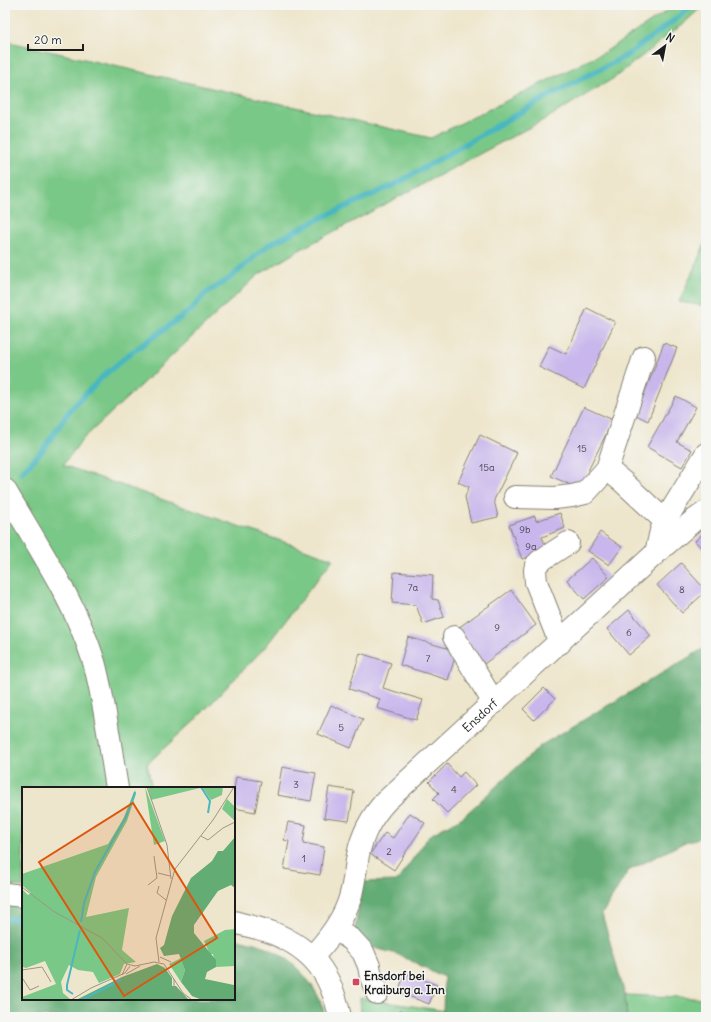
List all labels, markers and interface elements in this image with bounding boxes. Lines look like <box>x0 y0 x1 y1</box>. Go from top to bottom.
scale bar <box>28 26 83 52</box>
north arrow <box>645 26 685 66</box>
text: N <box>663 30 677 45</box>
text: 20 m <box>34 32 62 47</box>
house number: 15 <box>577 442 587 455</box>
house number: 15a <box>479 461 495 474</box>
house number: 9b <box>519 523 531 536</box>
house number: 9a <box>525 540 537 553</box>
house number: 7a <box>408 581 419 594</box>
house number: 8 <box>679 583 685 596</box>
house number: 9 <box>494 621 500 634</box>
house number: 6 <box>626 626 632 639</box>
house number: 7 <box>426 652 431 665</box>
street label: Ensdorf <box>459 695 501 735</box>
house number: 5 <box>338 721 344 734</box>
house number: 3 <box>293 778 299 791</box>
house number: 4 <box>451 783 457 796</box>
inset map <box>22 787 235 1000</box>
house number: 2 <box>386 845 392 858</box>
house number: 1 <box>302 852 306 865</box>
place label: Ensdorf bei Kraiburg a. Inn <box>364 968 445 998</box>
marker: Ensdorf bei Kraiburg a. Inn <box>351 977 361 987</box>

